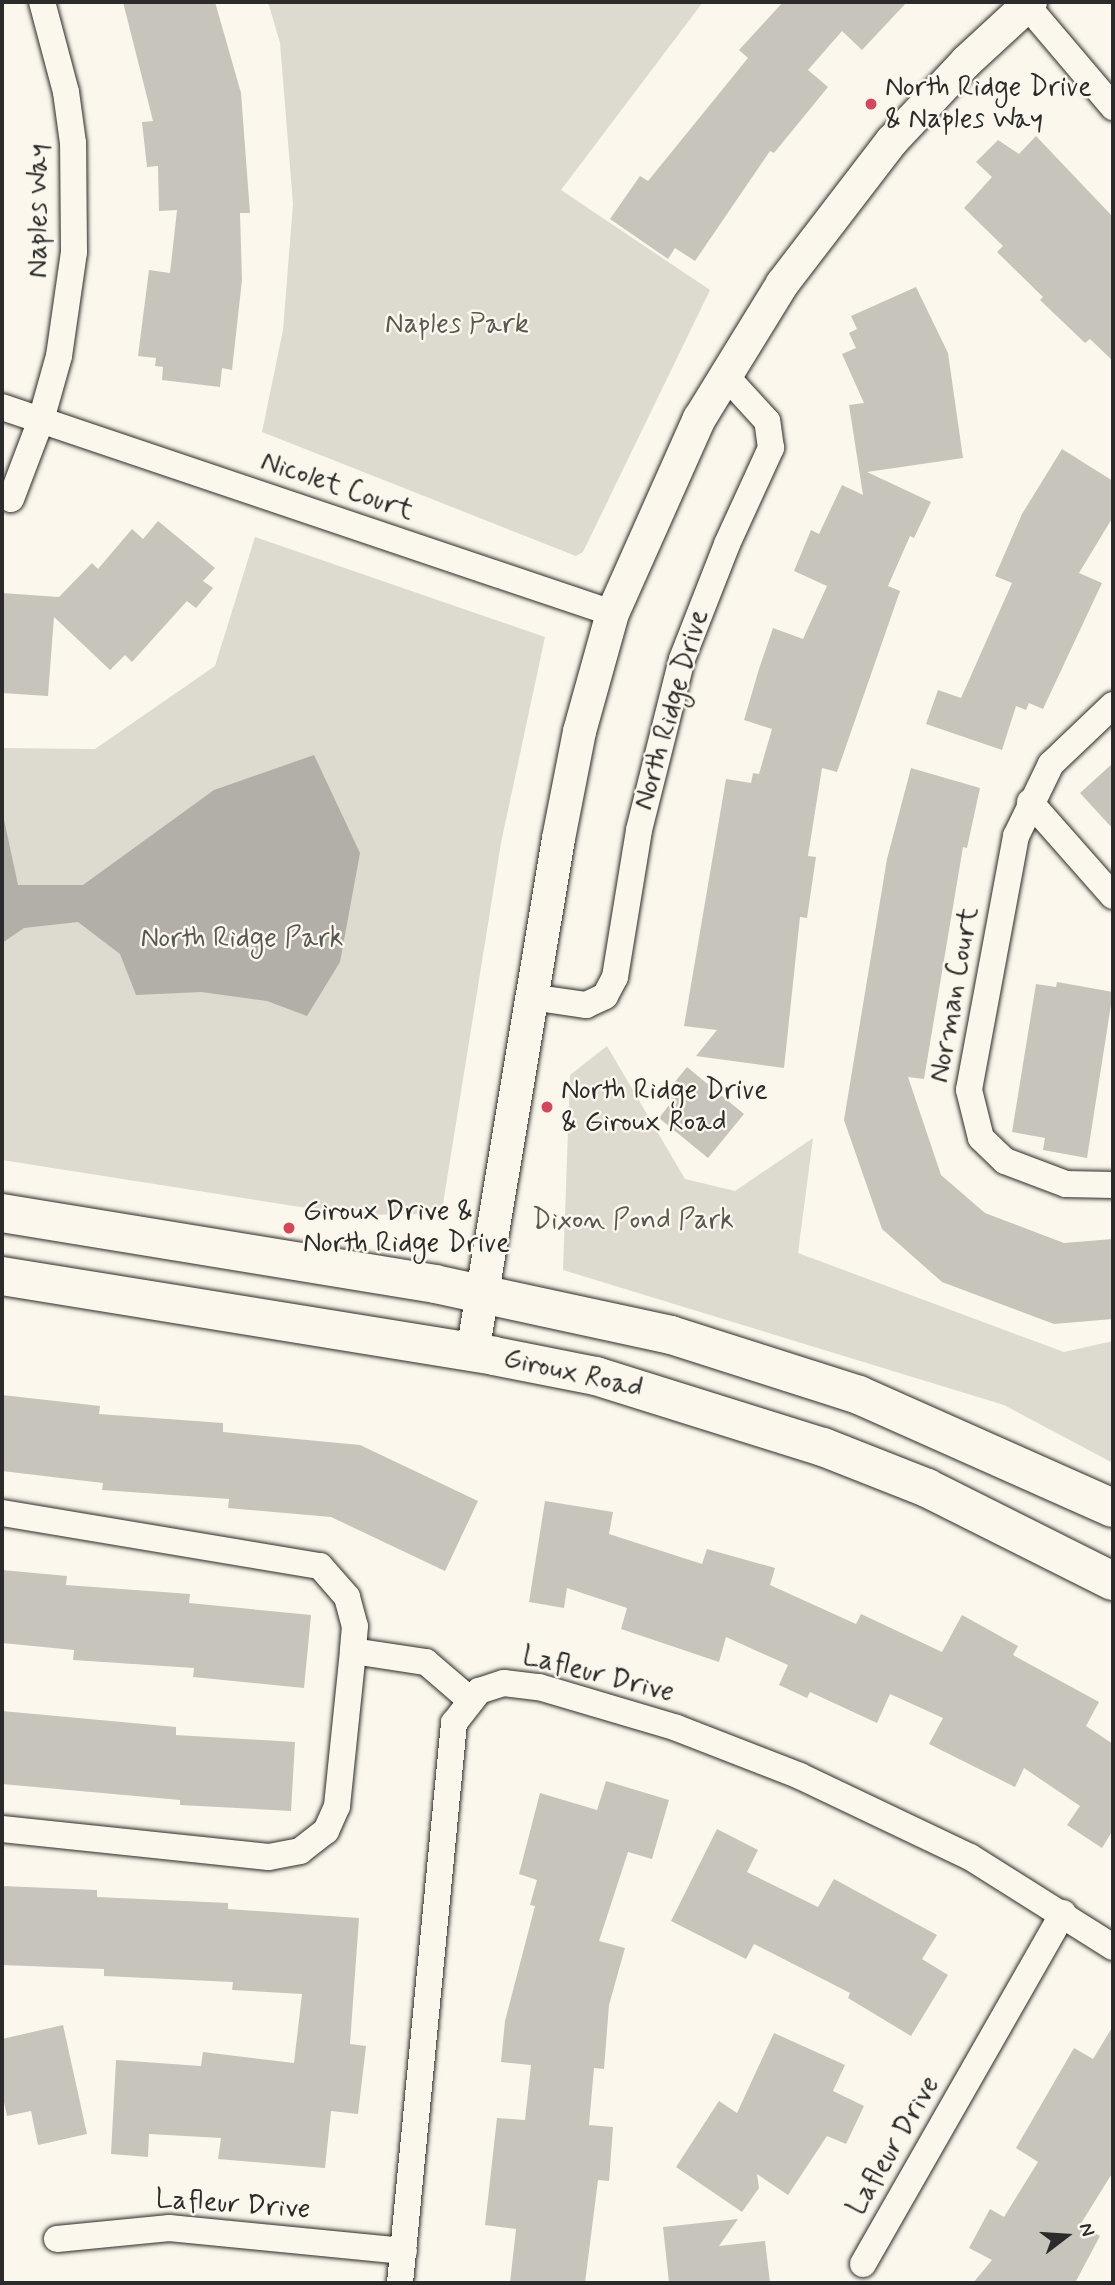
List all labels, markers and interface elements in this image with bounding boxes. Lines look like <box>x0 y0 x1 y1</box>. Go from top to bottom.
place label: North Ridge Drive & Naples Way <box>885 71 1090 137</box>
marker: North Ridge Drive & Naples Way <box>863 96 879 112</box>
street label: Naples Way <box>22 142 56 280</box>
park label: Naples Park <box>387 308 527 342</box>
street label: Nicolet Court <box>257 445 417 529</box>
street label: North Ridge Drive <box>628 607 716 813</box>
street label: Norman Court <box>923 906 987 1084</box>
park label: North Ridge Park <box>142 922 342 956</box>
place label: North Ridge Drive & Giroux Road <box>561 1074 766 1140</box>
marker: North Ridge Drive & Giroux Road <box>539 1099 555 1115</box>
place label: Giroux Drive & North Ridge Drive <box>303 1195 508 1261</box>
park label: Dixon Pond Park <box>533 1204 733 1238</box>
marker: Giroux Drive & North Ridge Drive <box>281 1220 297 1236</box>
street label: Giroux Road <box>501 1342 645 1406</box>
street label: Lafleur Drive <box>519 1640 677 1710</box>
street label: Lafleur Drive <box>841 2071 947 2221</box>
street label: Lafleur Drive <box>155 2183 311 2227</box>
north arrow <box>1031 2201 1101 2271</box>
text: N <box>1073 2220 1100 2239</box>

